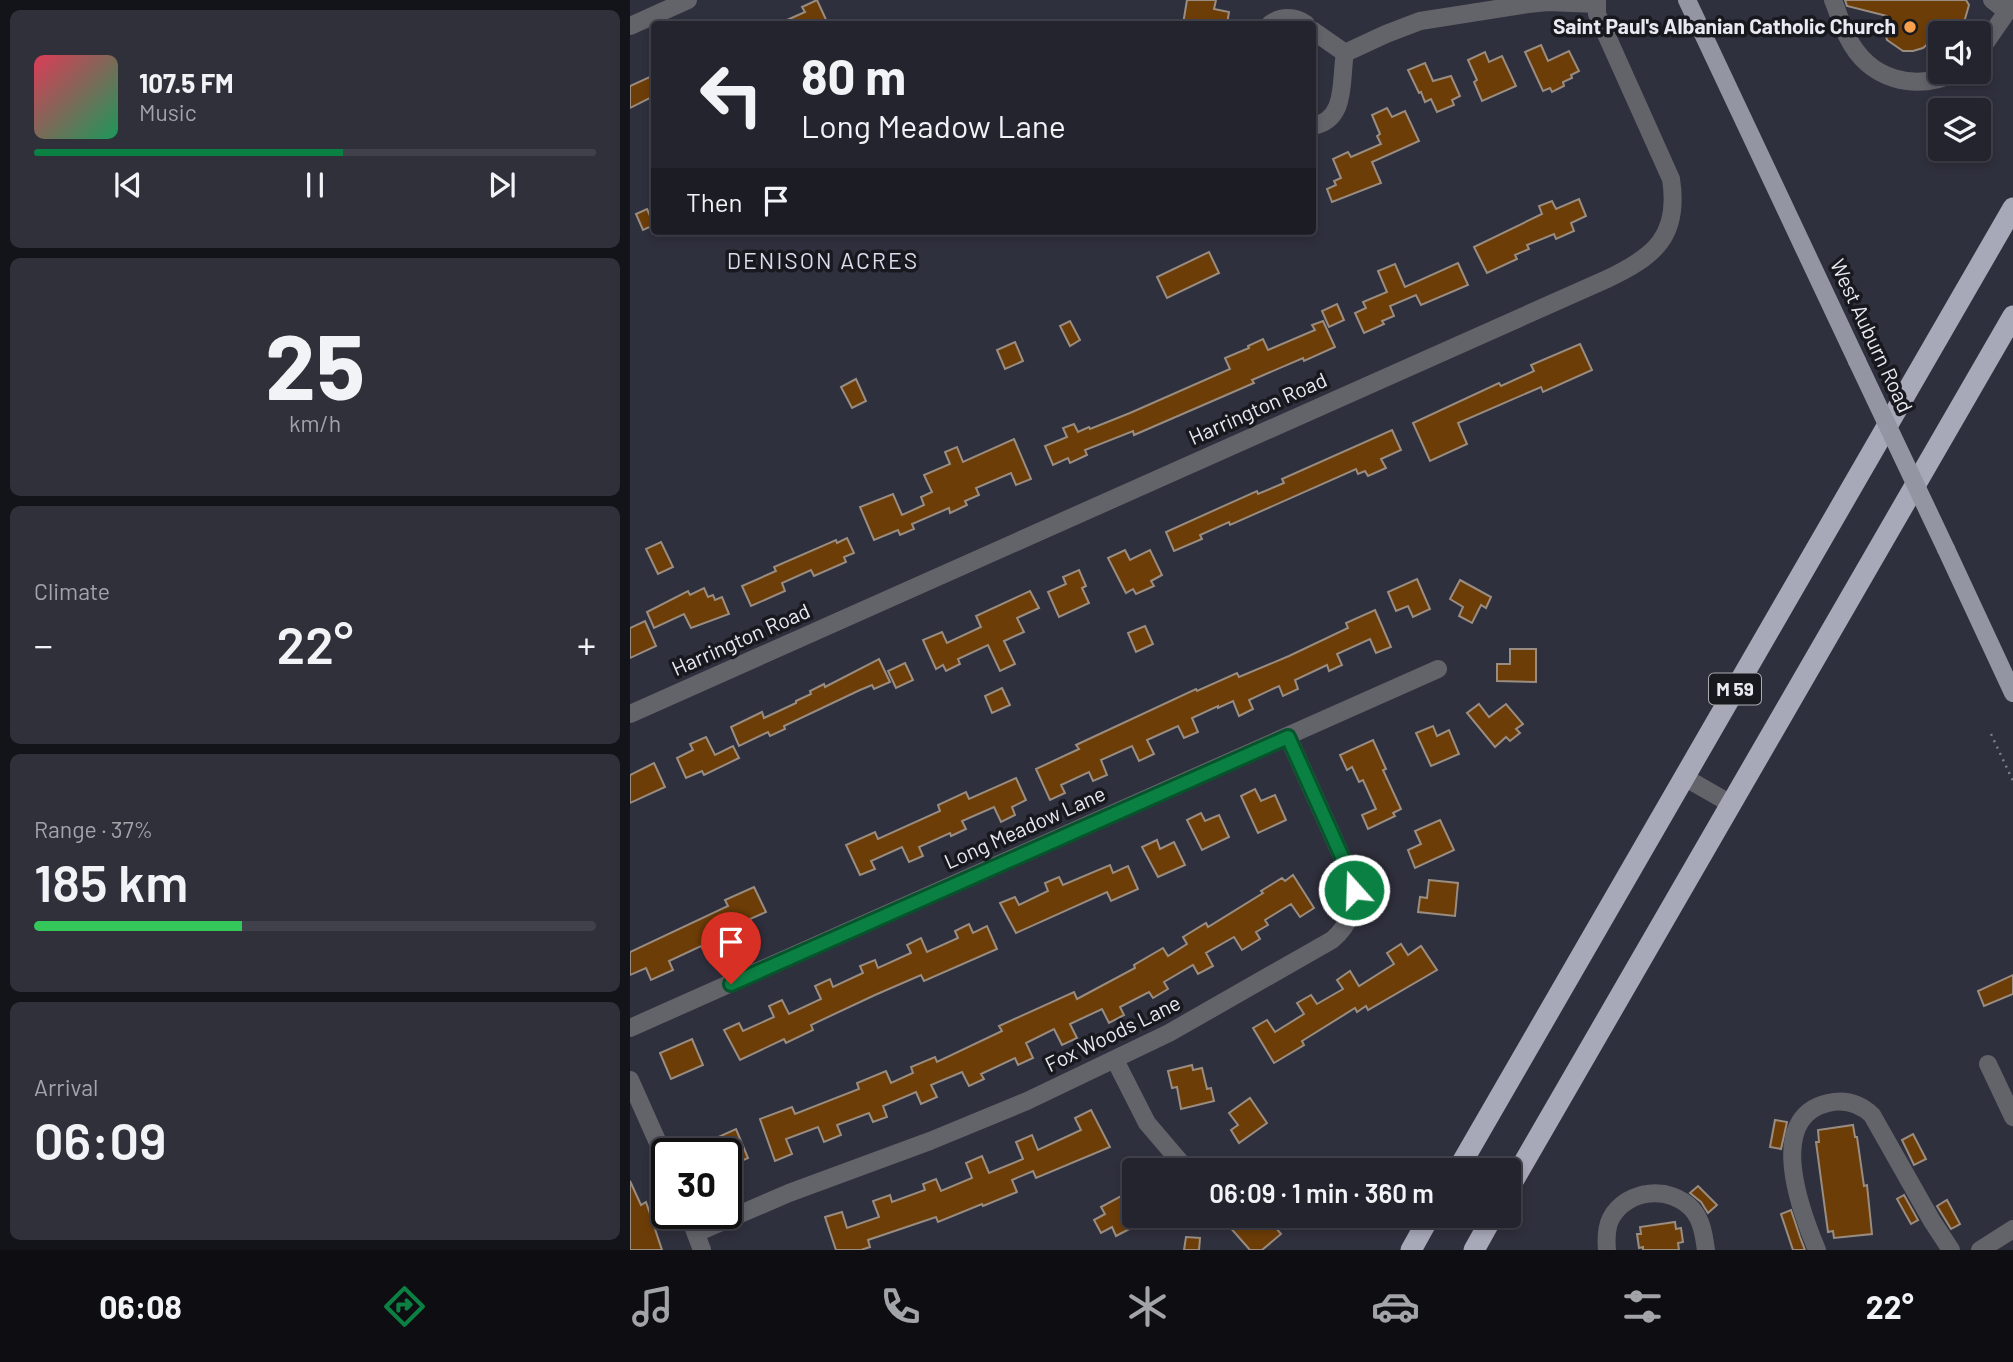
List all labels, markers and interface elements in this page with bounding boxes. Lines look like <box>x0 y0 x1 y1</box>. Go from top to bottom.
place label: Saint Paul's Albanian Catholic Church <box>1553 13 1896 38</box>
marker: Saint Paul's Albanian Catholic Church <box>1902 19 1918 35</box>
map controls <box>1928 21 1991 161</box>
button: sound <box>1928 21 1991 84</box>
text: 80 m <box>801 46 906 105</box>
icon: left <box>686 49 777 140</box>
text: 107.5 FM <box>139 67 234 98</box>
text: Music <box>139 98 197 126</box>
button: layers <box>1928 98 1991 161</box>
text: Long Meadow Lane <box>801 106 1066 144</box>
icon: previous <box>109 166 147 204</box>
icon: pause <box>296 166 334 204</box>
icon: next <box>483 166 521 204</box>
icon: arrive <box>757 182 795 220</box>
text: Then <box>686 186 743 217</box>
district label: DENISON ACRES <box>727 246 919 274</box>
street label: West Auburn Road <box>1826 255 1919 416</box>
text: 25 <box>265 309 365 418</box>
street label: Harrington Road <box>1185 366 1330 449</box>
text: km/h <box>289 409 341 437</box>
text: Climate <box>34 577 110 605</box>
street label: Harrington Road <box>668 597 813 680</box>
text: 22° <box>277 612 353 674</box>
text: − <box>34 621 53 667</box>
text: + <box>577 621 596 667</box>
road number: M 59 <box>1709 674 1761 704</box>
street label: Long Meadow Lane <box>940 780 1109 873</box>
text: Range · 37% <box>34 815 153 843</box>
text: 185 km <box>34 850 188 912</box>
position arrow <box>1317 853 1391 927</box>
pin <box>701 912 761 984</box>
icon: arrive <box>712 923 750 961</box>
street label: Fox Woods Lane <box>1041 989 1184 1076</box>
text: Arrival <box>34 1073 98 1101</box>
text: 06:09 <box>34 1108 166 1170</box>
speed limit sign: 30 <box>651 1138 742 1229</box>
text: 06:09 · 1 min · 360 m <box>1209 1177 1434 1208</box>
icon: directions <box>380 1282 429 1331</box>
icon: music <box>628 1282 677 1331</box>
icon: phone <box>876 1282 925 1331</box>
icon: climate <box>1123 1282 1172 1331</box>
icon: car <box>1371 1282 1420 1331</box>
icon: filters <box>1618 1282 1667 1331</box>
text: 06:08 <box>99 1287 182 1325</box>
text: 22° <box>1866 1287 1914 1325</box>

